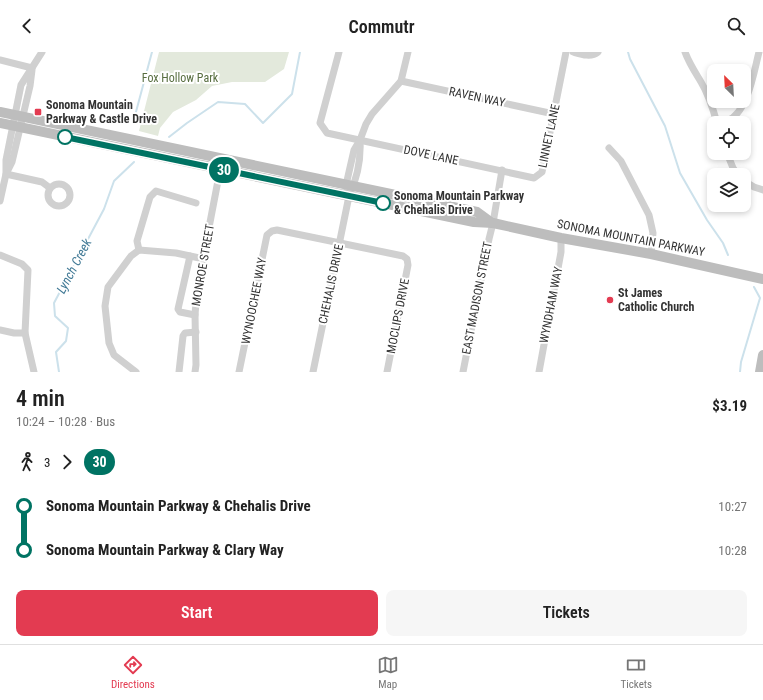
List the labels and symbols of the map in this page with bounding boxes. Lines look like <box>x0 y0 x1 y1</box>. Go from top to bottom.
north arrow <box>707 64 751 108</box>
park label: Fox Hollow Park <box>142 71 219 85</box>
street label: RAVEN WAY <box>448 84 507 110</box>
place label: Sonoma Mountain Parkway & Castle Drive <box>46 98 157 126</box>
street label: LINNET LANE <box>535 103 563 169</box>
marker: Sonoma Mountain Parkway & Castle Drive <box>33 107 43 117</box>
unlabelled marker <box>57 129 73 145</box>
street label: DOVE LANE <box>402 142 460 168</box>
line badge: 30 <box>206 157 242 183</box>
place label: Sonoma Mountain Parkway & Chehalis Drive <box>394 189 525 217</box>
marker: Sonoma Mountain Parkway & Chehalis Drive <box>375 195 391 211</box>
street label: SONOMA MOUNTAIN PARKWAY <box>556 217 707 259</box>
street label: MONROE STREET <box>189 223 217 307</box>
water label: Lynch Creek <box>53 236 95 296</box>
street label: EAST MADISON STREET <box>459 240 495 356</box>
street label: CHEHALIS DRIVE <box>316 243 346 325</box>
street label: WYNOOCHEE WAY <box>239 256 269 345</box>
street label: WYNDHAM WAY <box>537 265 565 344</box>
street label: MOCLIPS DRIVE <box>384 277 412 355</box>
place label: St James Catholic Church <box>618 286 694 314</box>
marker: St James Catholic Church <box>605 295 615 305</box>

